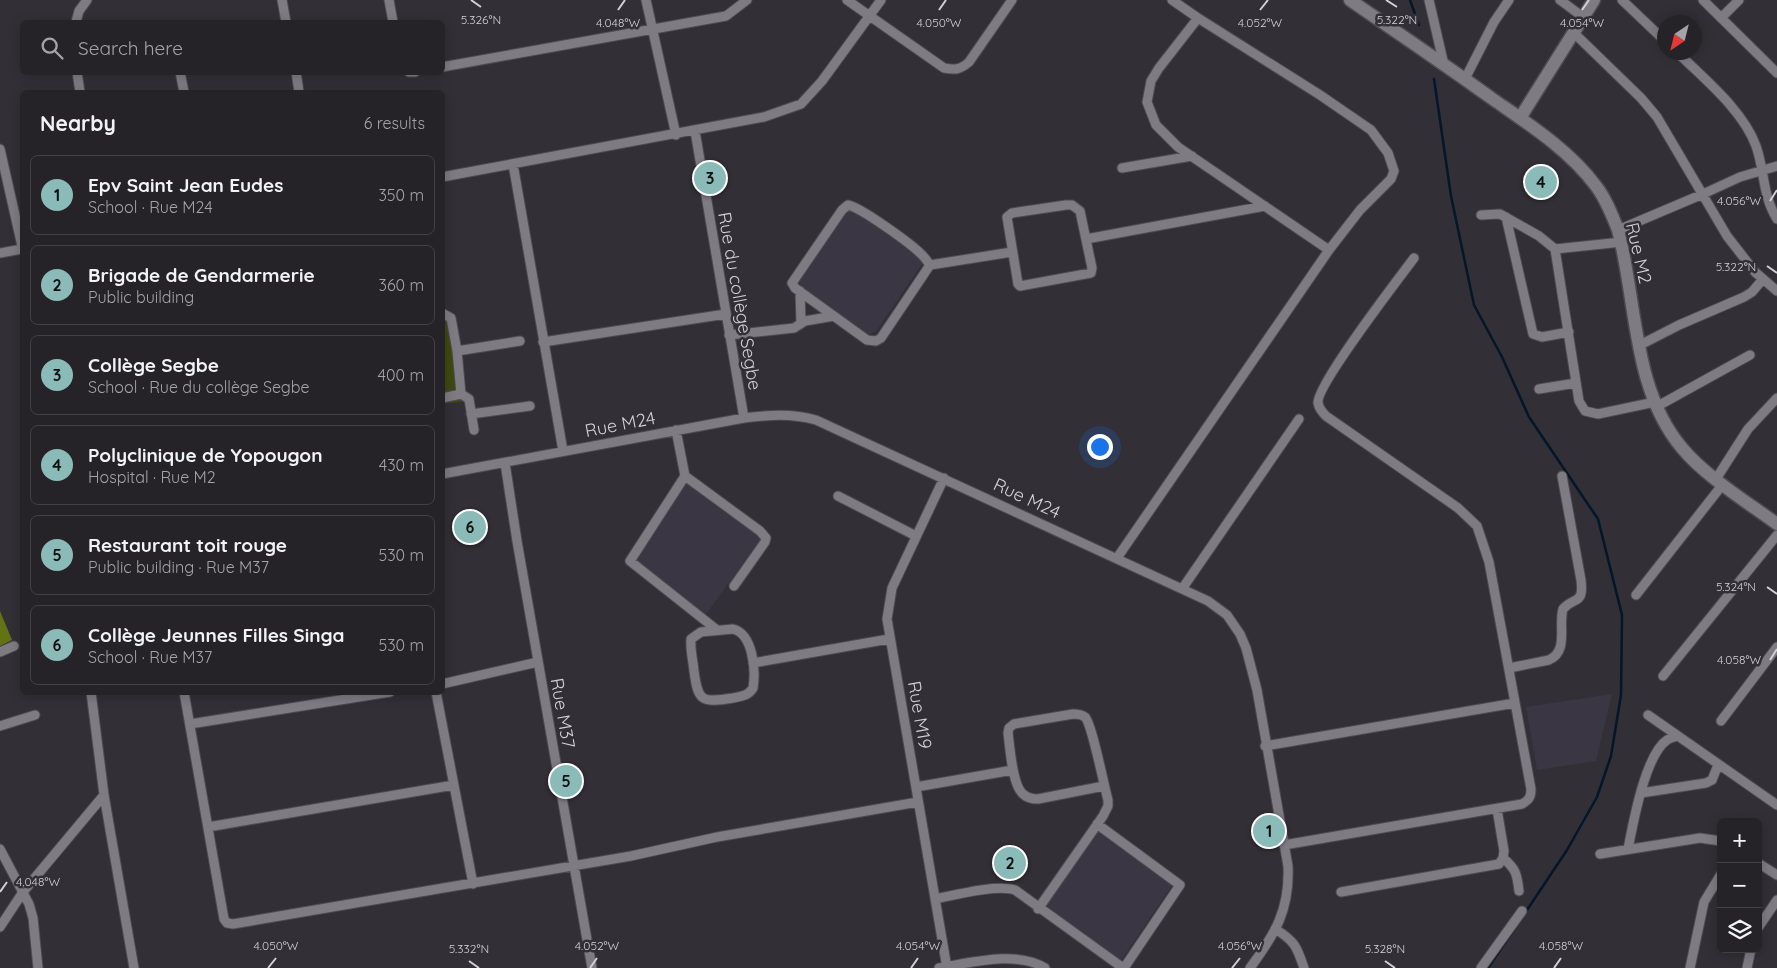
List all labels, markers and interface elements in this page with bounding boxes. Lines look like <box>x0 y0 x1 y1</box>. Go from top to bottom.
text: 5.326°N <box>461 12 501 27</box>
text: 5.322°N <box>1377 12 1417 27</box>
text: 4.048°W <box>596 15 640 30</box>
text: 4.050°W <box>917 15 962 30</box>
text: 4.052°W <box>1238 15 1283 30</box>
text: 4.054°W <box>1560 15 1604 30</box>
north arrow <box>1657 15 1702 60</box>
search box <box>20 20 445 75</box>
icon: search <box>38 34 66 62</box>
text: Search here <box>78 36 183 60</box>
text: Nearby <box>40 110 116 136</box>
text: 6 results <box>364 113 425 133</box>
pin: 3 <box>694 159 726 197</box>
pin: 4 <box>1525 163 1557 201</box>
text: Epv Saint Jean Eudes <box>88 173 283 197</box>
text: 1 <box>54 185 60 205</box>
text: 350 m <box>378 185 424 205</box>
text: 4.056°W <box>1717 193 1762 208</box>
text: School · Rue M24 <box>88 197 213 217</box>
street label: Rue du collège Segbe <box>713 210 767 392</box>
street label: Rue M2 <box>1621 220 1657 286</box>
text: 5.322°N <box>1716 259 1756 274</box>
text: Brigade de Gendarmerie <box>88 263 315 287</box>
text: 2 <box>52 275 62 295</box>
text: 360 m <box>379 275 424 295</box>
text: Public building <box>88 287 194 307</box>
text: Collège Segbe <box>88 353 219 377</box>
text: 3 <box>53 365 61 385</box>
text: 400 m <box>378 365 424 385</box>
text: School · Rue du collège Segbe <box>88 377 310 397</box>
street label: Rue M24 <box>583 406 657 442</box>
your location <box>1087 434 1113 460</box>
text: Polyclinique de Yopougon <box>88 443 322 467</box>
text: 4 <box>52 455 62 475</box>
text: 430 m <box>379 455 424 475</box>
text: Hospital · Rue M2 <box>88 467 216 487</box>
street label: Rue M24 <box>990 473 1064 523</box>
pin: 6 <box>454 508 486 546</box>
text: Restaurant toit rouge <box>88 533 287 557</box>
text: 5 <box>52 545 62 565</box>
text: 530 m <box>378 545 424 565</box>
text: Public building · Rue M37 <box>88 557 269 577</box>
text: 5.324°N <box>1716 579 1756 594</box>
text: Collège Jeunnes Filles Singa <box>88 623 344 647</box>
text: 6 <box>53 635 61 655</box>
text: 530 m <box>378 635 424 655</box>
text: School · Rue M37 <box>88 647 212 667</box>
text: 4.058°W <box>1717 652 1762 667</box>
street label: Rue M37 <box>546 676 580 750</box>
street label: Rue M19 <box>903 679 937 751</box>
pin: 5 <box>550 762 582 800</box>
pin: 1 <box>1253 812 1285 850</box>
map controls <box>1717 818 1762 953</box>
button: + <box>1717 818 1762 863</box>
pin: 2 <box>994 844 1026 882</box>
button: − <box>1717 863 1762 908</box>
text: 4.048°W <box>16 874 60 889</box>
button: layers <box>1717 908 1762 953</box>
text: 4.050°W <box>254 938 299 953</box>
text: 4.052°W <box>575 938 620 953</box>
text: 4.054°W <box>896 938 940 953</box>
text: 4.056°W <box>1218 938 1263 953</box>
text: 4.058°W <box>1539 938 1584 953</box>
text: 5.332°N <box>449 941 489 956</box>
text: 5.328°N <box>1365 941 1405 956</box>

